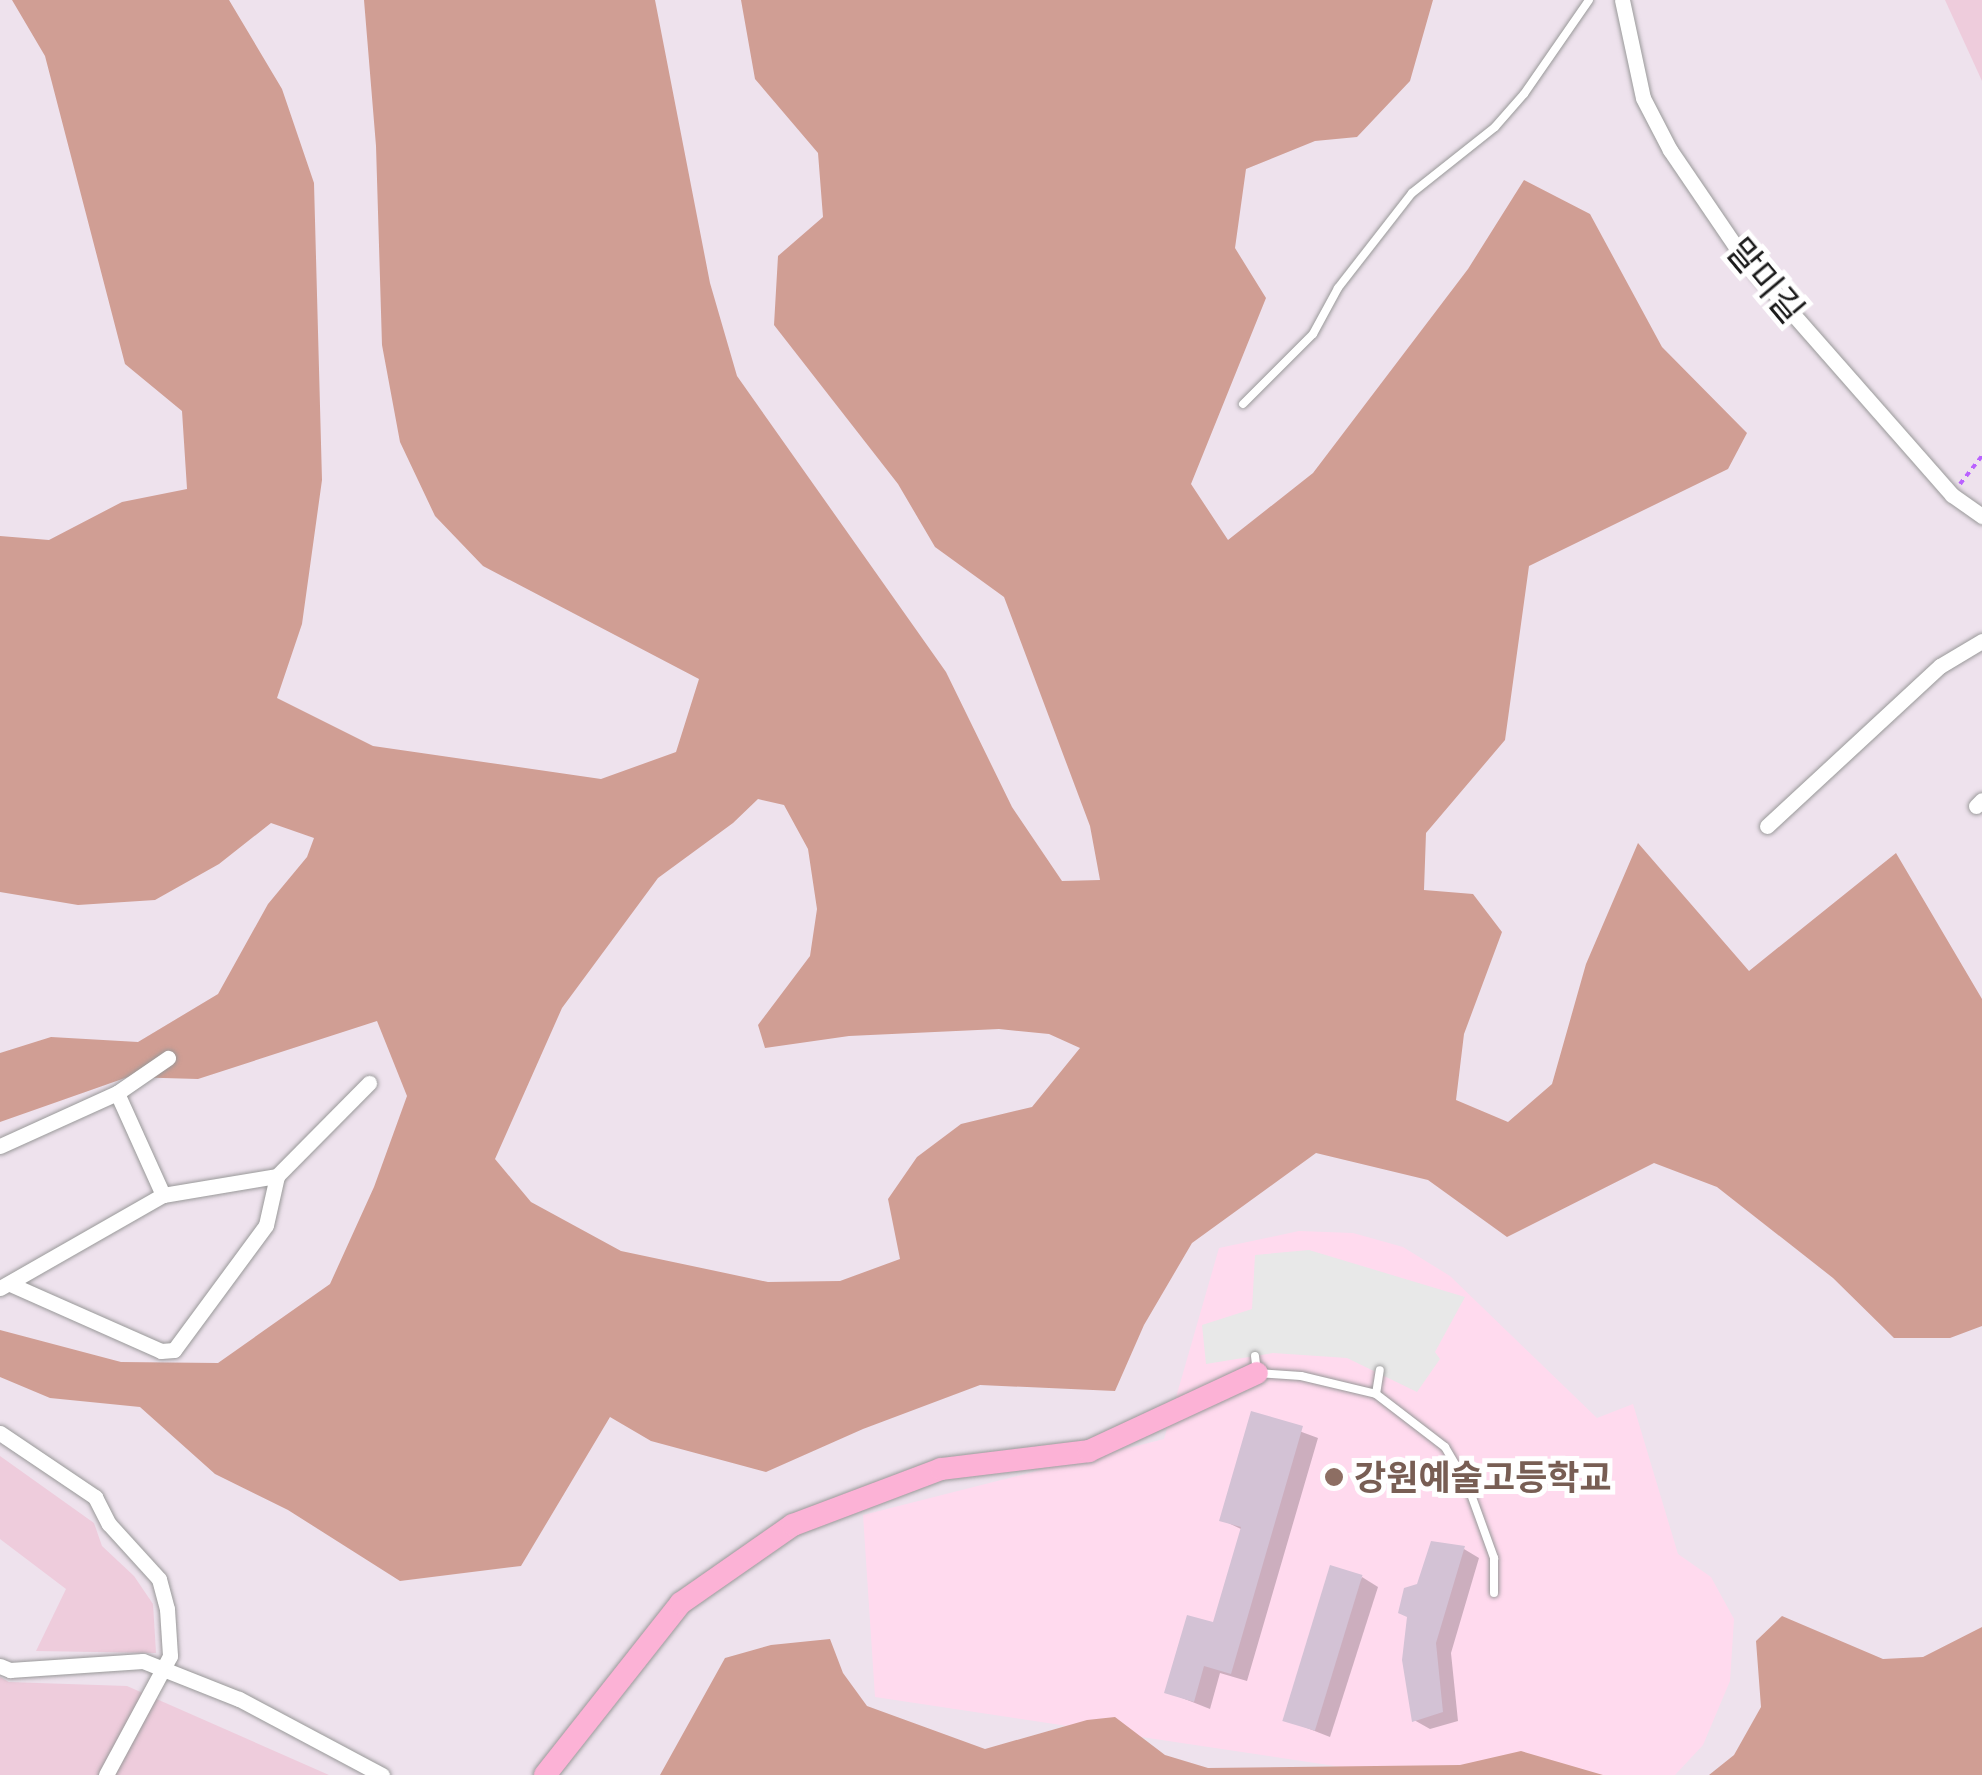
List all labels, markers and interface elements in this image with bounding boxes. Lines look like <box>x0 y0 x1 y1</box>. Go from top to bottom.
street label: 말미길 <box>1719 230 1813 330</box>
place label: 강원예술고등학교 <box>1354 1456 1612 1498</box>
marker: 강원예술고등학교 <box>1323 1466 1345 1488</box>

